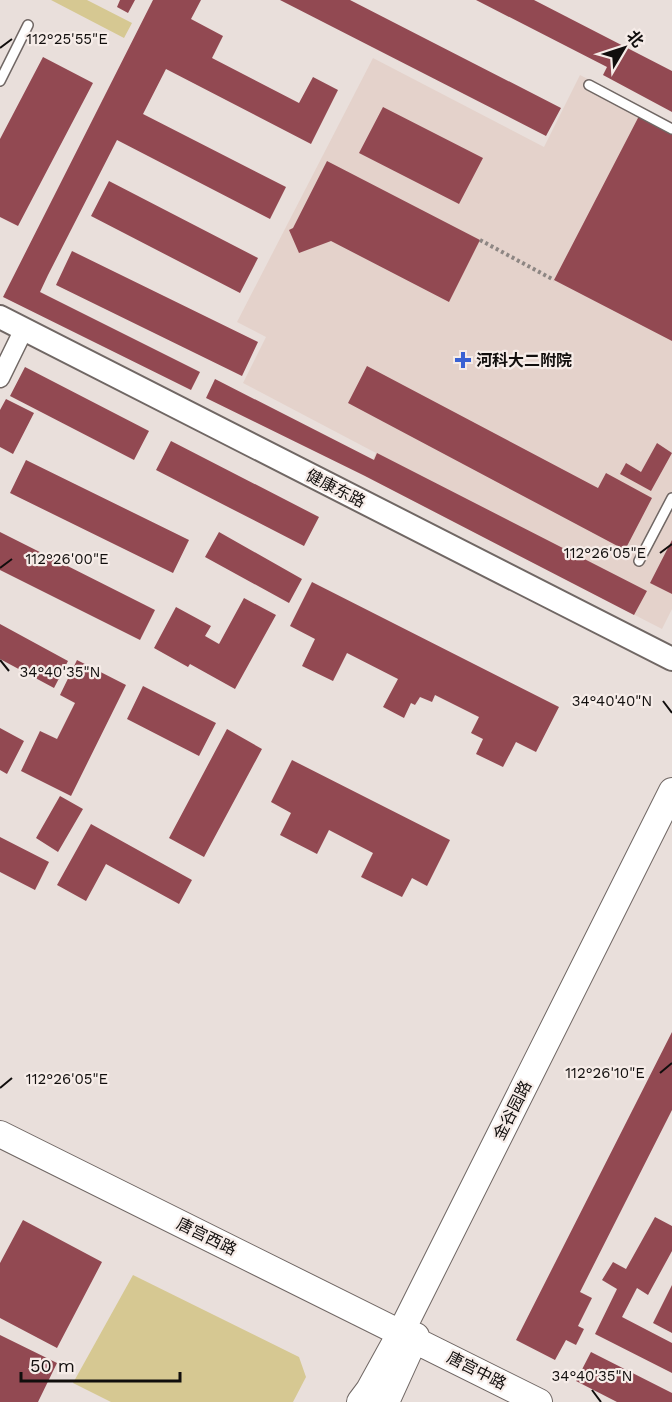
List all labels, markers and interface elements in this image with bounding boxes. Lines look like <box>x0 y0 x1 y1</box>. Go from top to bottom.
north arrow <box>594 18 654 78</box>
text: 北 <box>623 27 648 51</box>
text: 112°25'55"E <box>26 30 108 48</box>
marker: 河科大二附院 <box>454 351 472 369</box>
place label: 河科大二附院 <box>476 351 572 370</box>
street label: 健康东路 <box>303 465 369 511</box>
text: 112°26'05"E <box>564 544 646 562</box>
text: 112°26'00"E <box>26 550 109 568</box>
text: 34°40'35"N <box>20 663 100 681</box>
text: 34°40'40"N <box>572 692 652 710</box>
text: 112°26'10"E <box>565 1064 645 1082</box>
text: 112°26'05"E <box>26 1070 108 1088</box>
street label: 金谷园路 <box>489 1077 535 1143</box>
street label: 唐宫西路 <box>174 1214 240 1259</box>
scale bar <box>21 1345 180 1383</box>
street label: 唐宫中路 <box>444 1347 510 1393</box>
text: 50 m <box>30 1355 75 1376</box>
text: 34°40'35"N <box>552 1367 632 1385</box>

